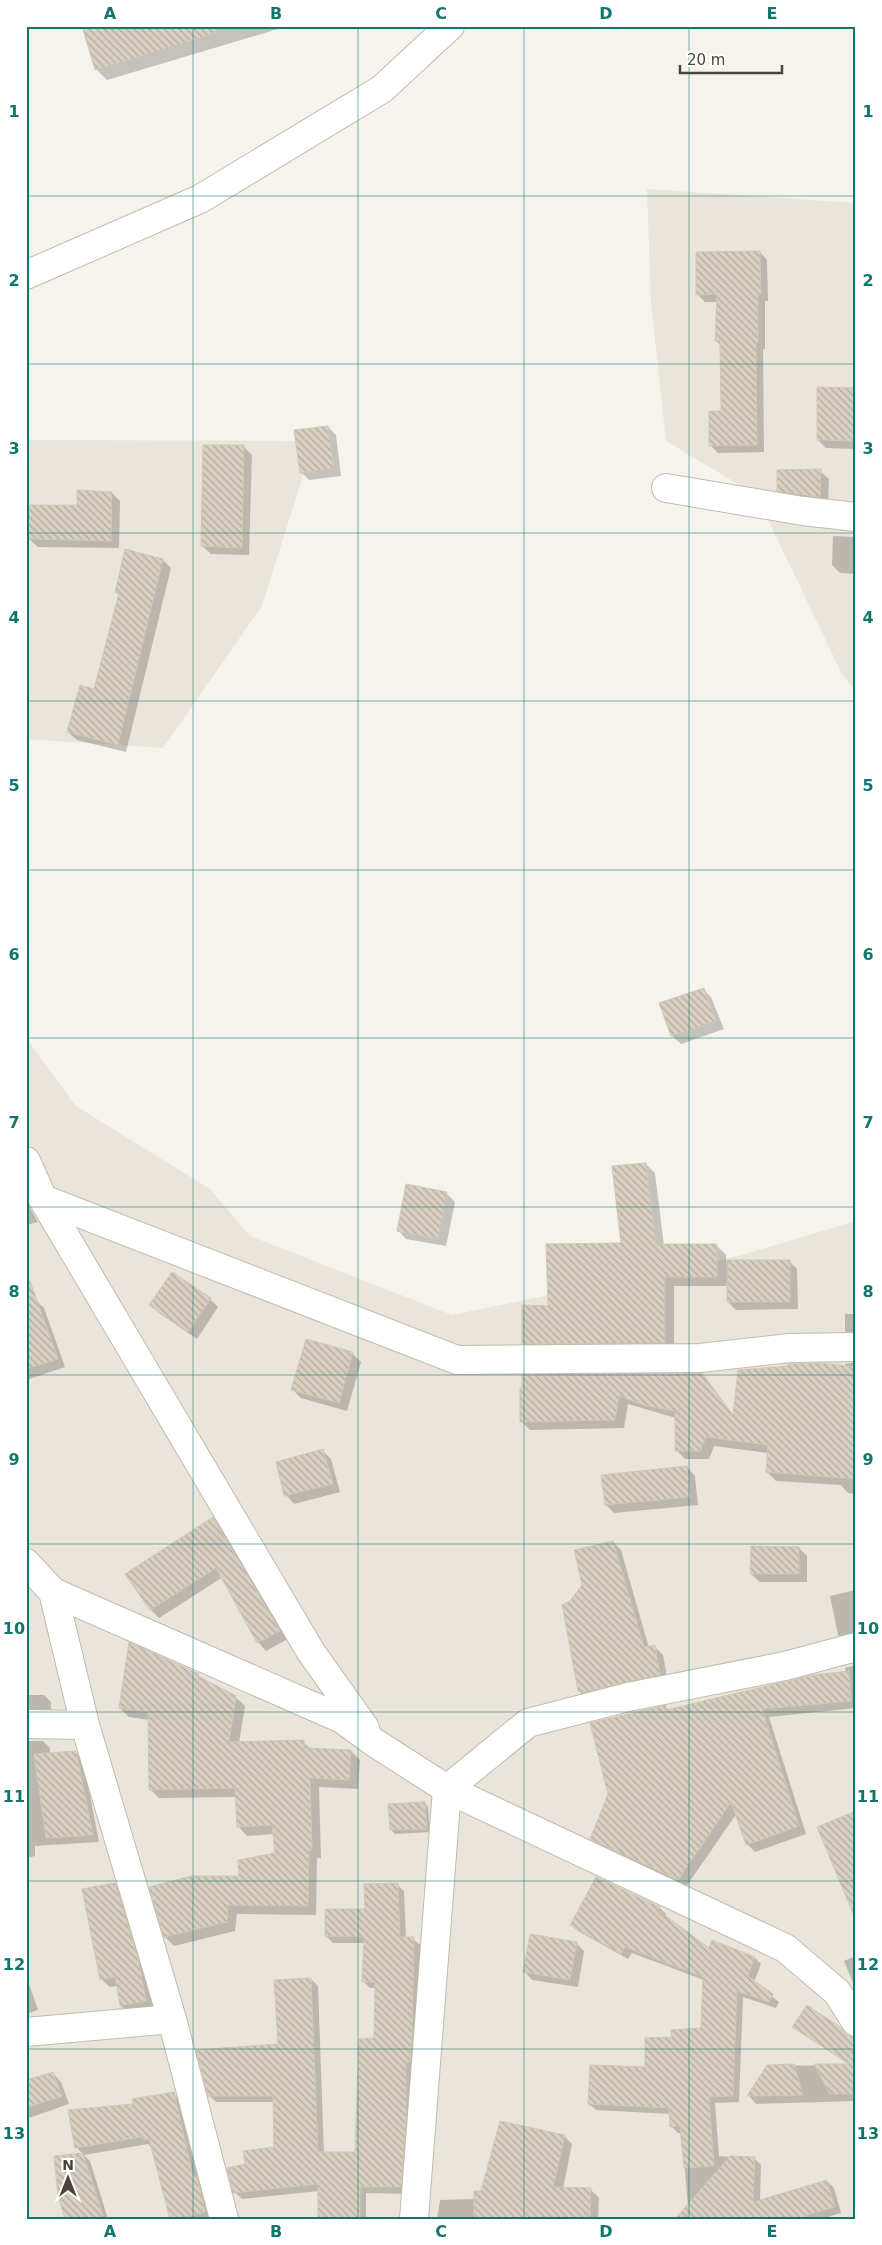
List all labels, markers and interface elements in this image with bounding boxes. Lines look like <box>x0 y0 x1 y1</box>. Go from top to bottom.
text: A <box>104 4 117 23</box>
text: B <box>270 4 282 23</box>
text: C <box>435 4 447 23</box>
text: D <box>599 4 613 23</box>
text: E <box>767 4 777 23</box>
scale bar <box>680 42 782 74</box>
text: 20 m <box>687 51 725 69</box>
text: 1 <box>8 102 20 121</box>
text: 1 <box>862 102 874 121</box>
text: 2 <box>8 271 20 290</box>
text: 2 <box>862 271 874 290</box>
text: 3 <box>8 439 20 458</box>
text: 3 <box>862 439 874 458</box>
text: 4 <box>8 608 20 627</box>
text: 4 <box>862 608 874 627</box>
text: 5 <box>8 776 20 795</box>
text: 5 <box>862 776 874 795</box>
text: 6 <box>8 945 20 964</box>
text: 6 <box>862 945 874 964</box>
text: 7 <box>8 1113 20 1132</box>
text: 7 <box>862 1113 874 1132</box>
text: 8 <box>8 1282 20 1301</box>
text: 8 <box>862 1282 874 1301</box>
text: 9 <box>8 1450 20 1469</box>
text: 9 <box>862 1450 874 1469</box>
text: 10 <box>3 1619 25 1638</box>
text: 10 <box>857 1619 879 1638</box>
text: 11 <box>3 1787 25 1806</box>
text: 11 <box>857 1787 879 1806</box>
text: 12 <box>3 1955 25 1974</box>
text: 12 <box>857 1955 879 1974</box>
text: 13 <box>3 2124 25 2143</box>
text: 13 <box>857 2124 879 2143</box>
north arrow <box>42 2152 92 2202</box>
text: N <box>62 2157 74 2173</box>
text: A <box>104 2222 117 2241</box>
text: B <box>270 2222 282 2241</box>
text: C <box>435 2222 447 2241</box>
text: D <box>599 2222 613 2241</box>
text: E <box>767 2222 777 2241</box>

